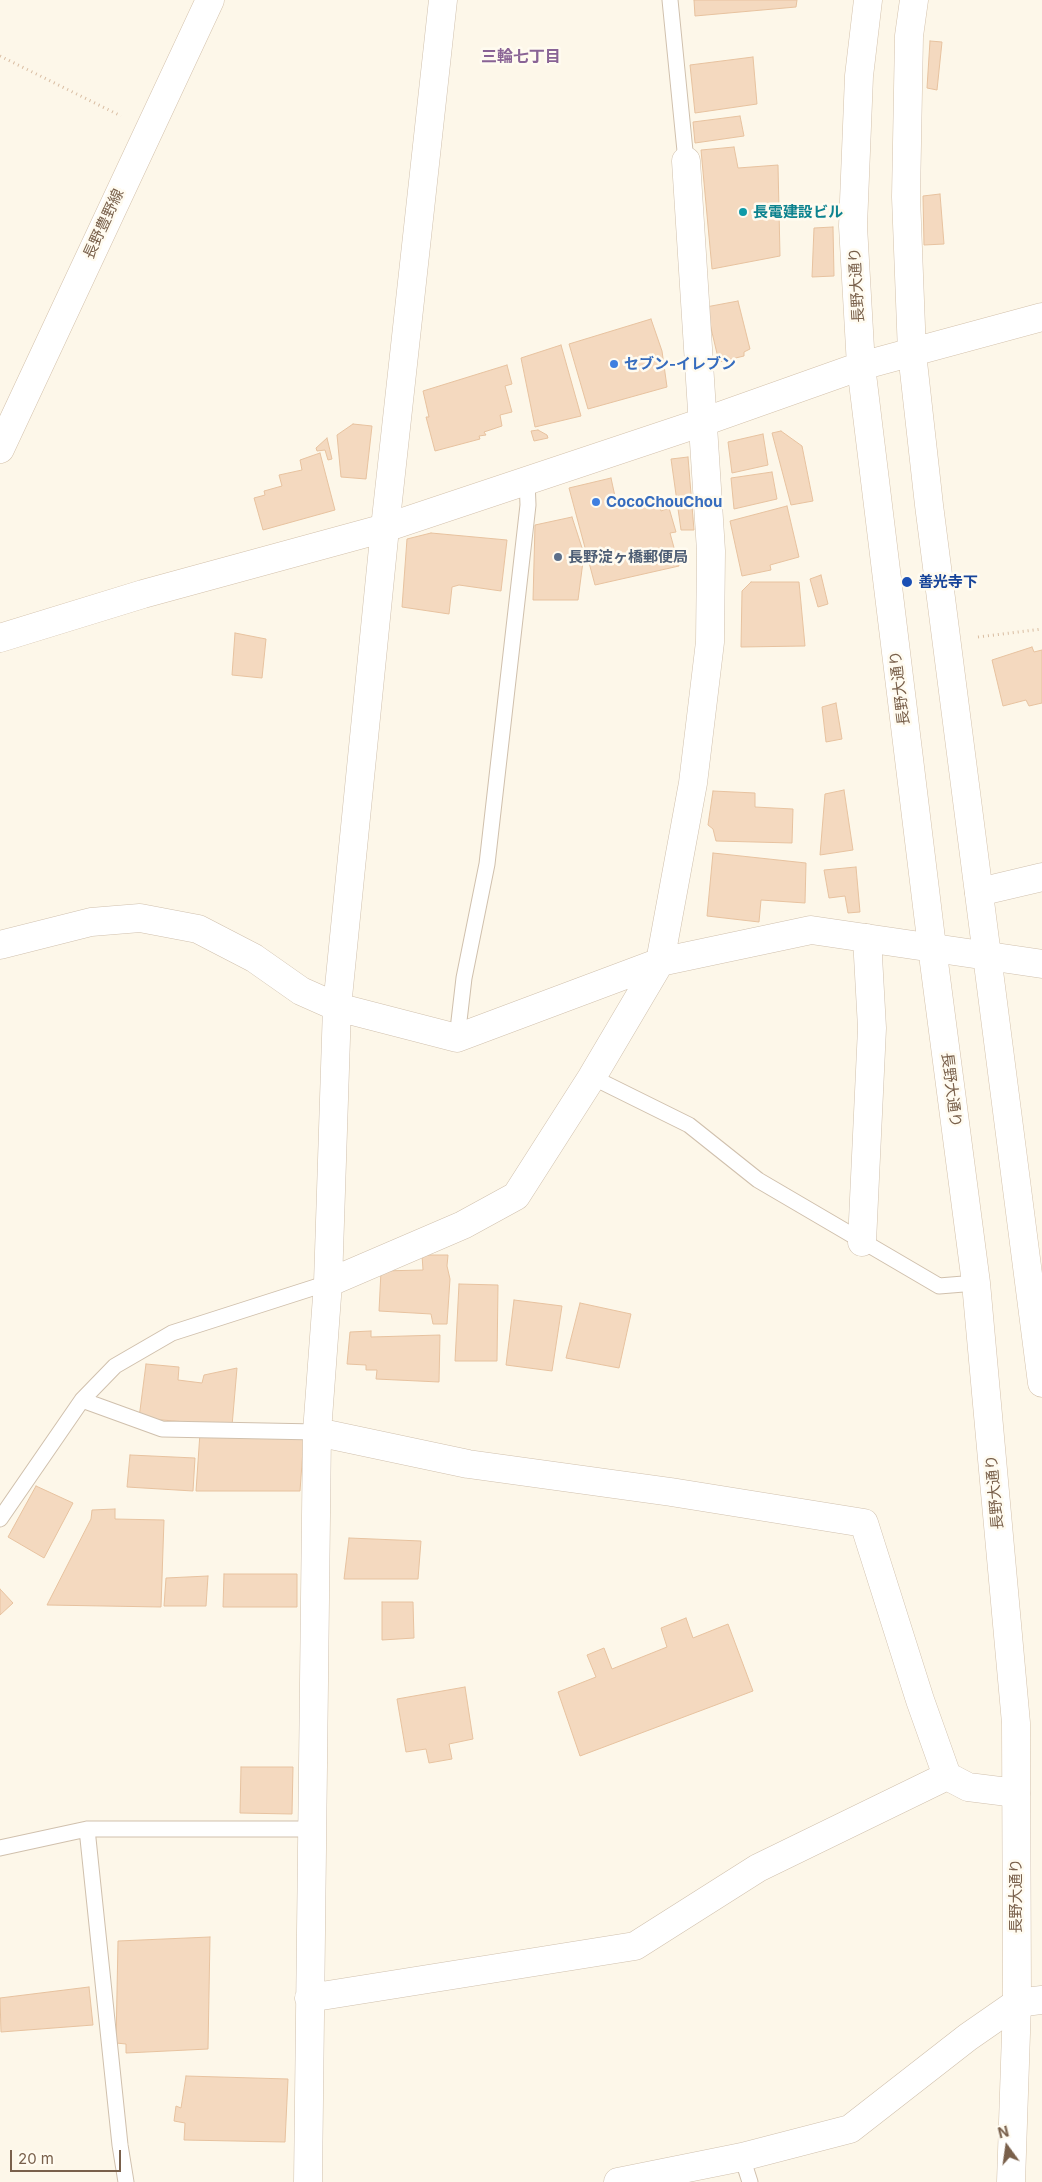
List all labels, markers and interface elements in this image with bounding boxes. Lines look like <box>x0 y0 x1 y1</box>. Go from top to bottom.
district label: 三輪七丁目 <box>481 47 561 67</box>
street label: 長野豊野線 <box>80 186 128 262</box>
place label: 長電建設ビル <box>753 203 843 221</box>
marker: 長電建設ビル <box>737 206 749 218</box>
street label: 長野大通り <box>846 247 868 323</box>
place label: セブン-イレブン <box>624 355 736 373</box>
marker: セブン-イレブン <box>608 358 620 370</box>
place label: CocoChouChou <box>606 493 722 511</box>
marker: CocoChouChou <box>590 496 602 508</box>
place label: 長野淀ヶ橋郵便局 <box>568 548 688 566</box>
marker: 長野淀ヶ橋郵便局 <box>552 551 564 563</box>
place label: 善光寺下 <box>918 573 978 591</box>
marker: 善光寺下 <box>900 575 914 589</box>
street label: 長野大通り <box>886 650 914 726</box>
street label: 長野大通り <box>937 1052 965 1128</box>
street label: 長野大通り <box>983 1454 1007 1530</box>
street label: 長野大通り <box>1007 1859 1025 1933</box>
north arrow <box>982 2122 1032 2172</box>
text: N <box>996 2122 1010 2142</box>
scale bar <box>12 2140 124 2172</box>
text: 20 m <box>18 2149 54 2168</box>

